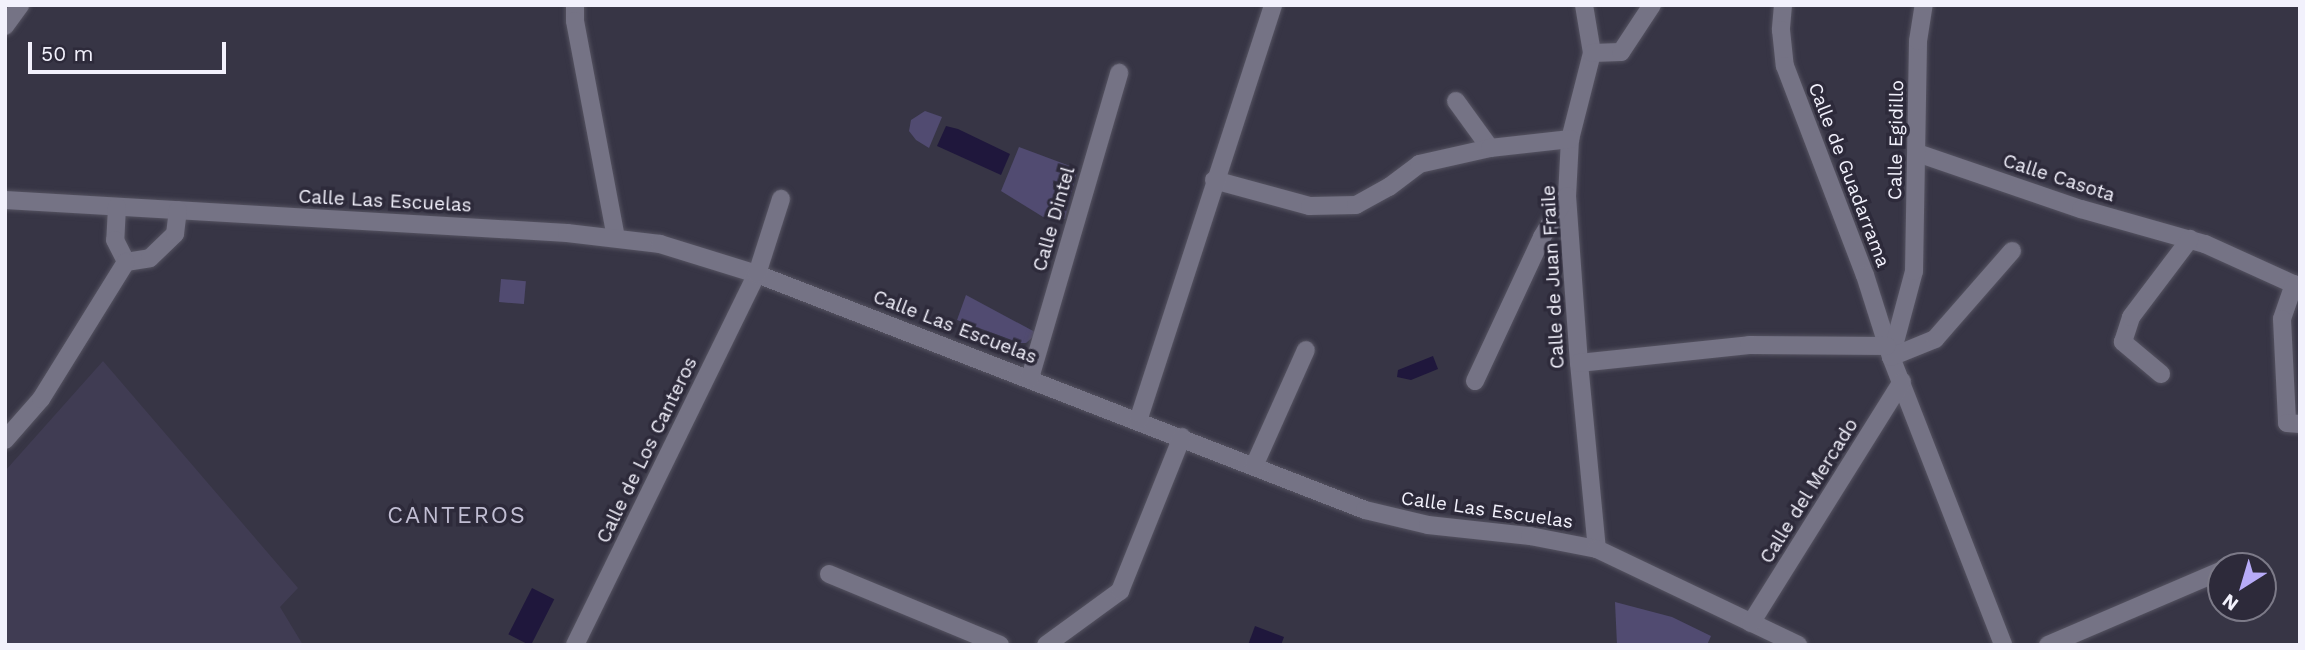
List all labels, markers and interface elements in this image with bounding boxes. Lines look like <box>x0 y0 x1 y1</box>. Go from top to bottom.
scale bar <box>32 28 229 72</box>
text: 50 m <box>41 41 93 66</box>
street label: Calle de Guadarrama <box>1803 79 1895 271</box>
street label: Calle Egidillo <box>1884 80 1908 200</box>
street label: Calle Casota <box>2000 149 2118 207</box>
street label: Calle Dintel <box>1028 164 1080 274</box>
street label: Calle de Juan Fraile <box>1537 184 1569 370</box>
street label: Calle Las Escuelas <box>298 185 472 217</box>
street label: Calle Las Escuelas <box>870 285 1040 369</box>
street label: Calle de Los Canteros <box>592 353 702 547</box>
street label: Calle del Mercado <box>1755 414 1863 568</box>
street label: Calle Las Escuelas <box>1400 487 1574 533</box>
district label: CANTEROS <box>388 502 526 530</box>
north arrow <box>2207 552 2277 622</box>
text: N <box>2218 589 2243 616</box>

